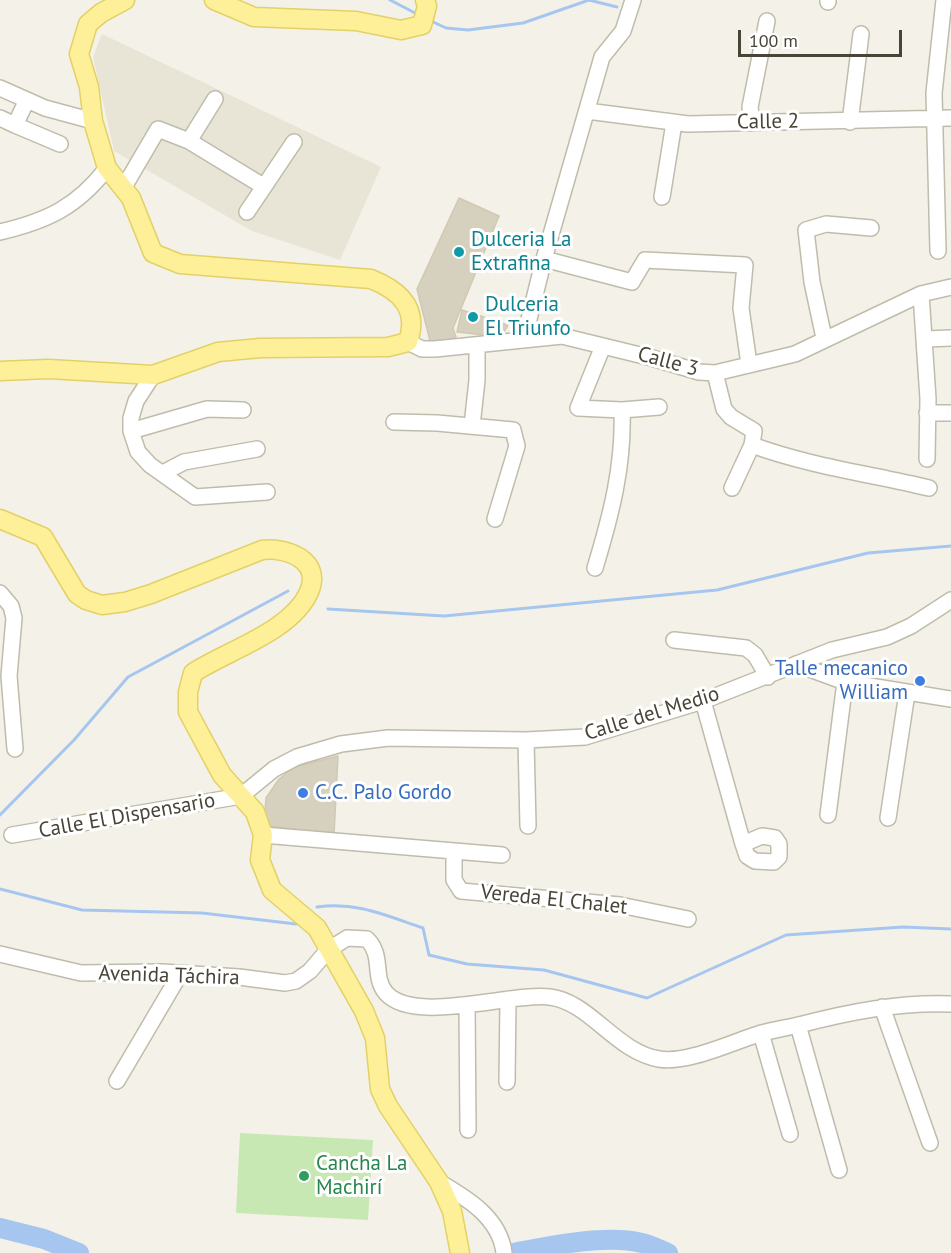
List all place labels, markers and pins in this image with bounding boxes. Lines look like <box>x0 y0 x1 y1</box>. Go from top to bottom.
place label: Dulceria La Extrafina <box>471 227 571 277</box>
marker: Dulceria La Extrafina <box>452 245 466 259</box>
place label: Dulceria El Triunfo <box>485 292 571 342</box>
marker: Dulceria El Triunfo <box>466 310 480 324</box>
place label: Talle mecanico William <box>775 656 908 706</box>
marker: Talle mecanico William <box>913 674 927 688</box>
place label: C.C. Palo Gordo <box>315 780 452 806</box>
marker: C.C. Palo Gordo <box>296 786 310 800</box>
place label: Cancha La Machirí <box>316 1151 407 1201</box>
marker: Cancha La Machirí <box>297 1169 311 1183</box>

